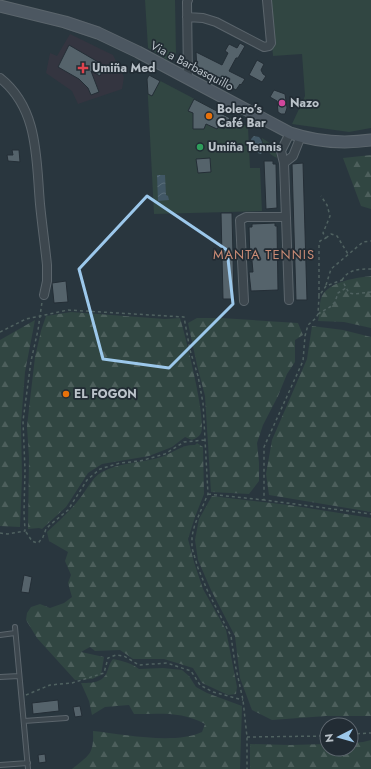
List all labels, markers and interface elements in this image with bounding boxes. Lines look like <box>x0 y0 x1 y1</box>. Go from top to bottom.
street label: Via a Barbasquillo <box>147 36 237 96</box>
place label: Umiña Med <box>92 59 156 77</box>
marker: Umiña Med <box>77 62 89 74</box>
place label: Nazo <box>290 94 319 112</box>
marker: Nazo <box>277 98 287 108</box>
place label: Bolero’s Café Bar <box>217 100 266 132</box>
marker: Bolero’s Café Bar <box>204 111 214 121</box>
place label: Umiña Tennis <box>208 138 282 156</box>
marker: Umiña Tennis <box>195 142 205 152</box>
district label: MANTA TENNIS <box>213 245 315 264</box>
place label: EL FOGON <box>74 385 137 403</box>
marker: EL FOGON <box>61 389 71 399</box>
north arrow <box>319 717 359 757</box>
text: N <box>321 733 337 743</box>

